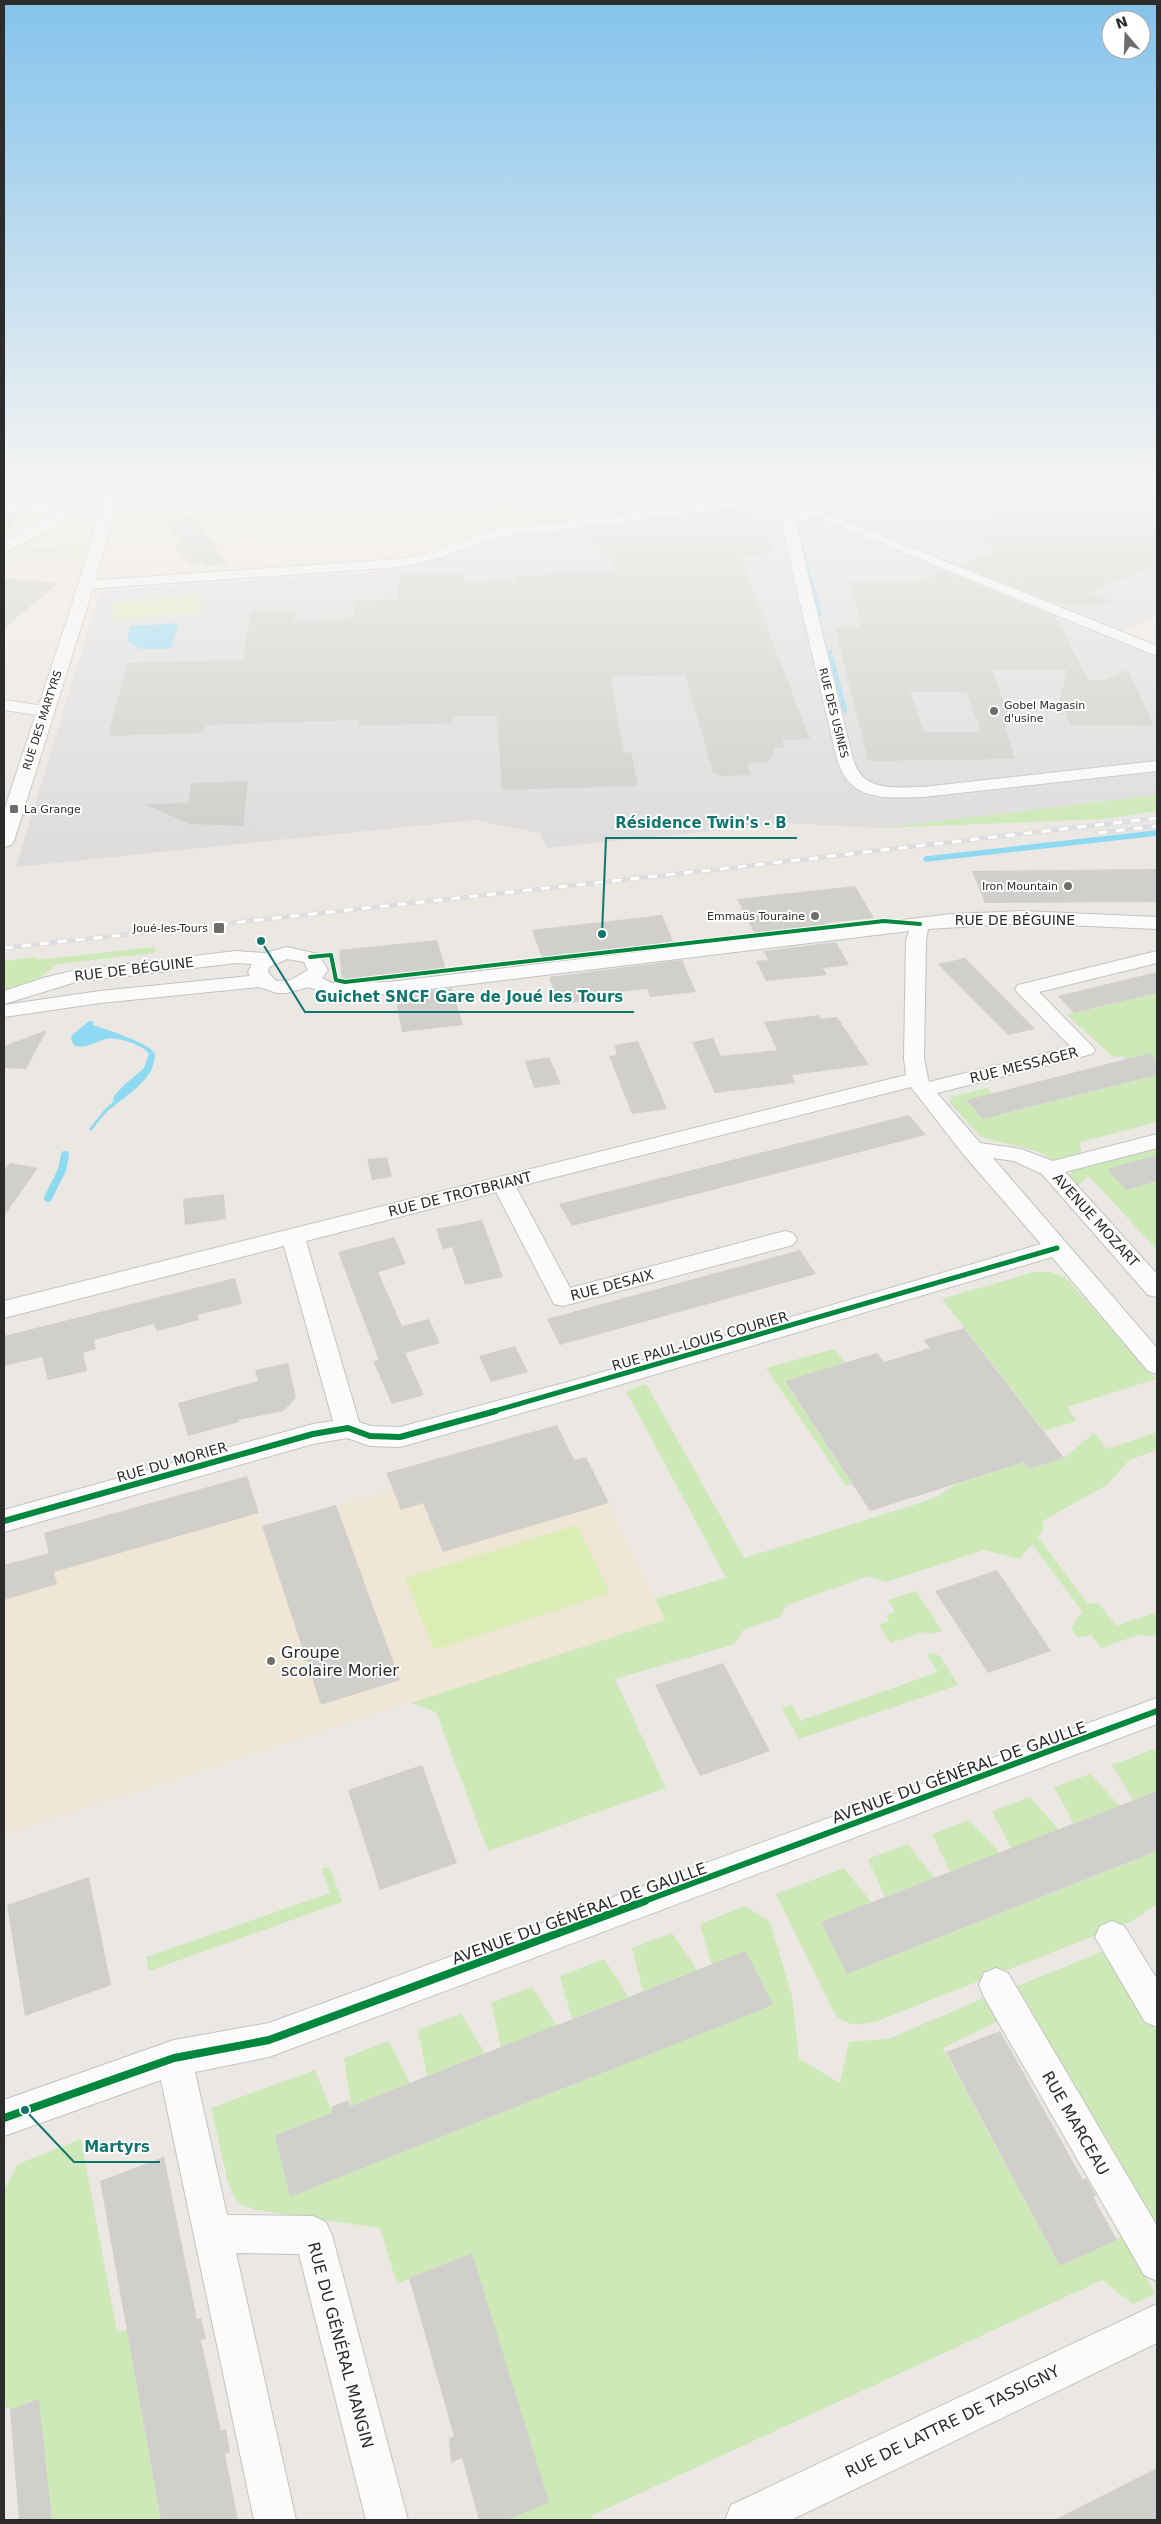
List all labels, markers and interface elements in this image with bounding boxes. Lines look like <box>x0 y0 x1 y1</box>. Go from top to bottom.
north arrow <box>1101 10 1151 60</box>
text: N <box>1114 13 1130 32</box>
street label: RUE DES USINES <box>816 667 851 760</box>
street label: RUE DES MARTYRS <box>20 669 65 772</box>
place label: Gobel Magasin d'usine <box>1004 699 1085 725</box>
marker: Gobel Magasin d'usine <box>988 705 1000 717</box>
marker: La Grange <box>8 803 20 815</box>
place label: La Grange <box>24 803 81 816</box>
callout: Résidence Twin's - B <box>606 808 797 838</box>
text: Résidence Twin's - B <box>615 814 787 832</box>
place label: Iron Mountain <box>982 880 1058 893</box>
marker: Iron Mountain <box>1062 880 1074 892</box>
place label: Emmaüs Touraine <box>707 910 805 923</box>
marker: Emmaüs Touraine <box>809 910 821 922</box>
street label: RUE DE BÉGUINE <box>955 912 1075 928</box>
marker: Joué-les-Tours <box>212 921 226 935</box>
place label: Joué-les-Tours <box>132 922 208 935</box>
street label: RUE DE BÉGUINE <box>73 954 195 984</box>
callout: Guichet SNCF Gare de Joué les Tours <box>305 982 634 1012</box>
text: Guichet SNCF Gare de Joué les Tours <box>315 988 623 1006</box>
street label: RUE MESSAGER <box>968 1044 1080 1086</box>
street label: RUE DE TROTBRIANT <box>387 1168 534 1220</box>
street label: AVENUE MOZART <box>1050 1170 1143 1271</box>
street label: RUE DESAIX <box>569 1266 656 1304</box>
street label: RUE PAUL-LOUIS COURIER <box>610 1308 790 1374</box>
street label: RUE DU MORIER <box>115 1438 229 1485</box>
place label: Groupe scolaire Morier <box>281 1643 399 1680</box>
marker: Groupe scolaire Morier <box>265 1655 277 1667</box>
street label: AVENUE DU GÉNÉRAL DE GAULLE <box>829 1717 1089 1827</box>
street label: AVENUE DU GÉNÉRAL DE GAULLE <box>449 1858 709 1968</box>
street label: RUE MARCEAU <box>1038 2068 1113 2179</box>
callout: Martyrs <box>74 2132 160 2162</box>
text: Martyrs <box>84 2138 150 2156</box>
street label: RUE DU GÉNÉRAL MANGIN <box>304 2240 377 2450</box>
street label: RUE DE LATTRE DE TASSIGNY <box>842 2361 1063 2482</box>

